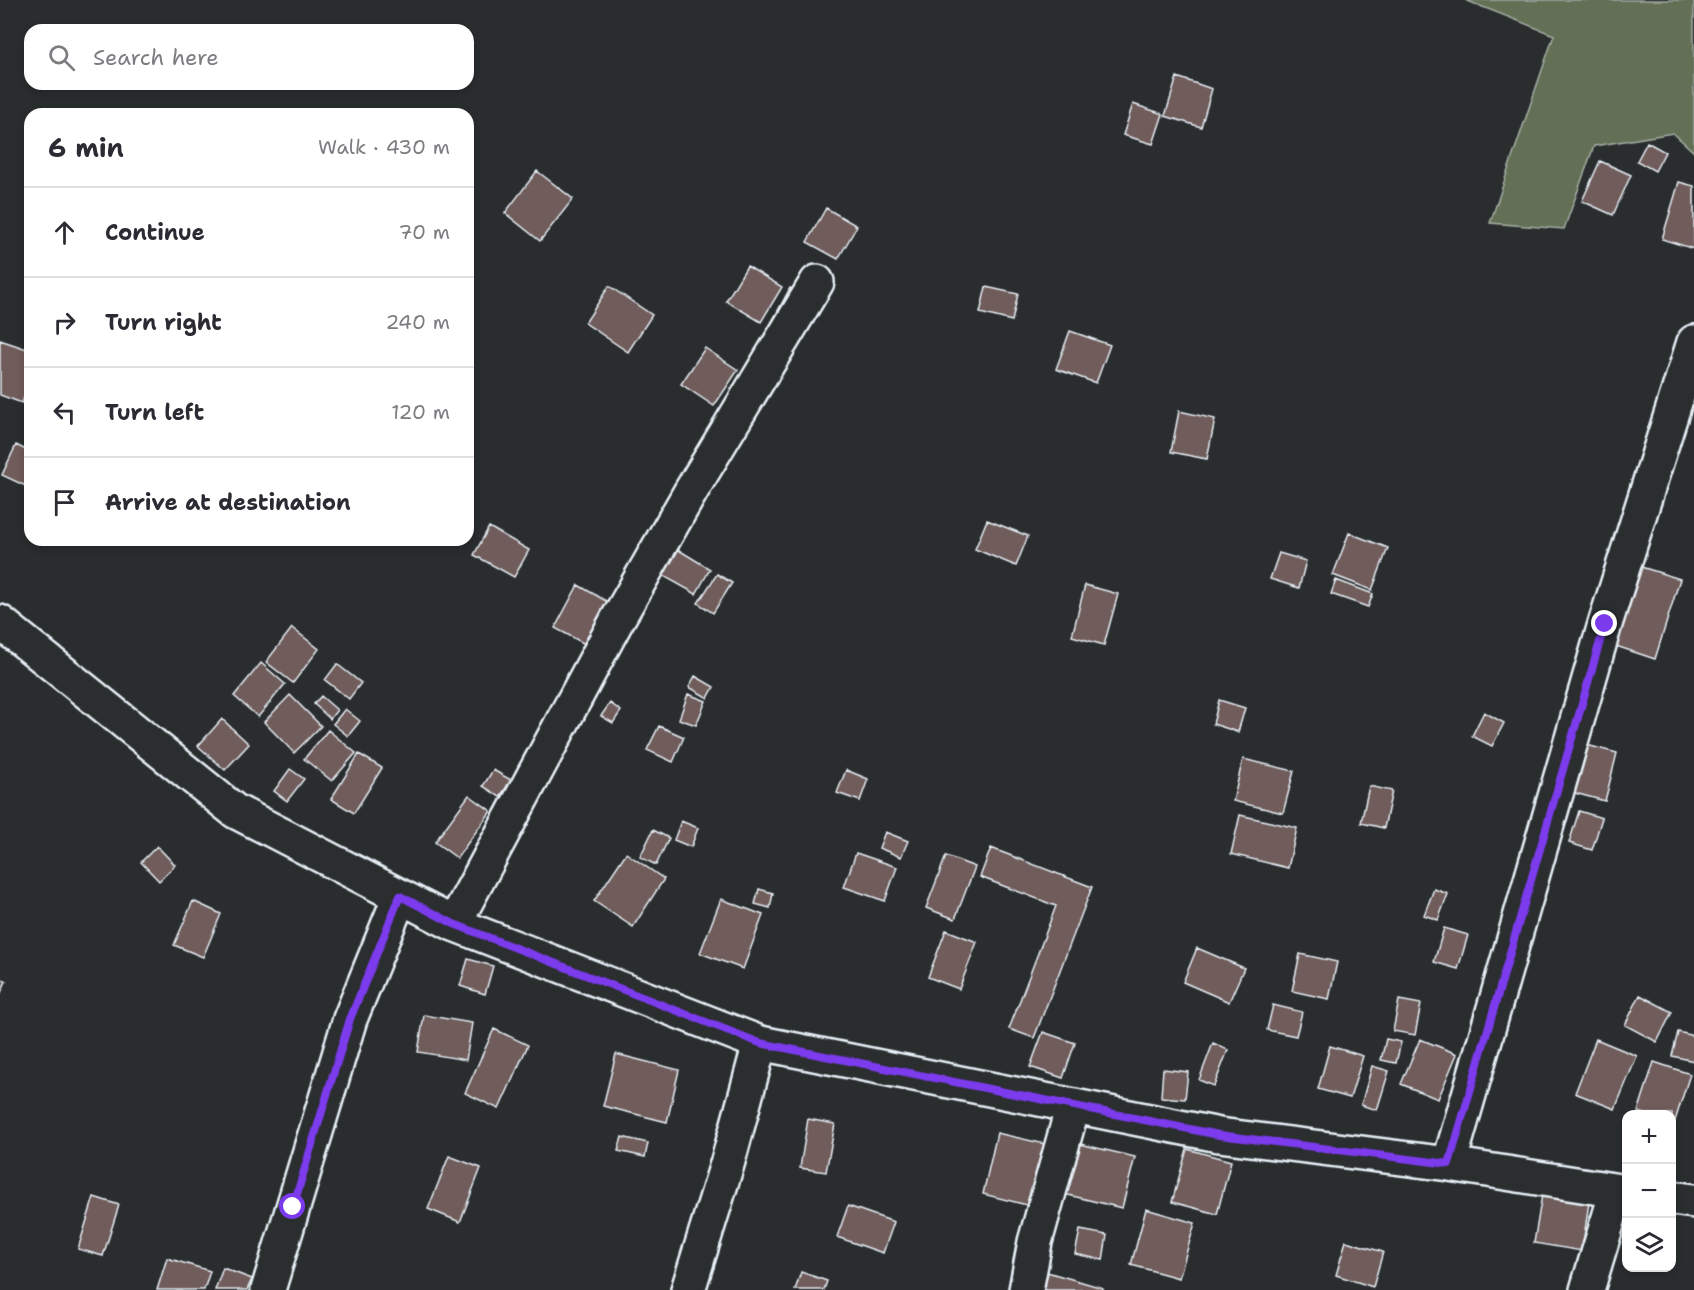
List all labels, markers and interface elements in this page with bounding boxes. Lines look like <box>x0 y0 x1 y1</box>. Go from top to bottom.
search box <box>24 24 474 90</box>
icon: search <box>45 41 78 74</box>
text: Search here <box>93 43 219 72</box>
text: 6 min <box>48 130 124 165</box>
text: Walk · 430 m <box>318 134 450 160</box>
icon: ahead <box>48 216 81 249</box>
text: Continue <box>105 218 205 247</box>
text: 70 m <box>398 219 450 245</box>
icon: right <box>48 306 81 339</box>
text: Turn right <box>105 308 222 337</box>
text: 240 m <box>385 309 450 335</box>
icon: left <box>48 396 81 429</box>
text: Turn left <box>105 398 204 427</box>
text: 120 m <box>391 399 450 425</box>
icon: arrive <box>48 486 81 519</box>
text: Arrive at destination <box>105 488 351 517</box>
route end <box>1591 610 1617 636</box>
map controls <box>1622 1110 1676 1272</box>
button: + <box>1622 1110 1676 1164</box>
button: − <box>1622 1164 1676 1218</box>
route start <box>279 1193 305 1219</box>
button: layers <box>1622 1218 1676 1272</box>

